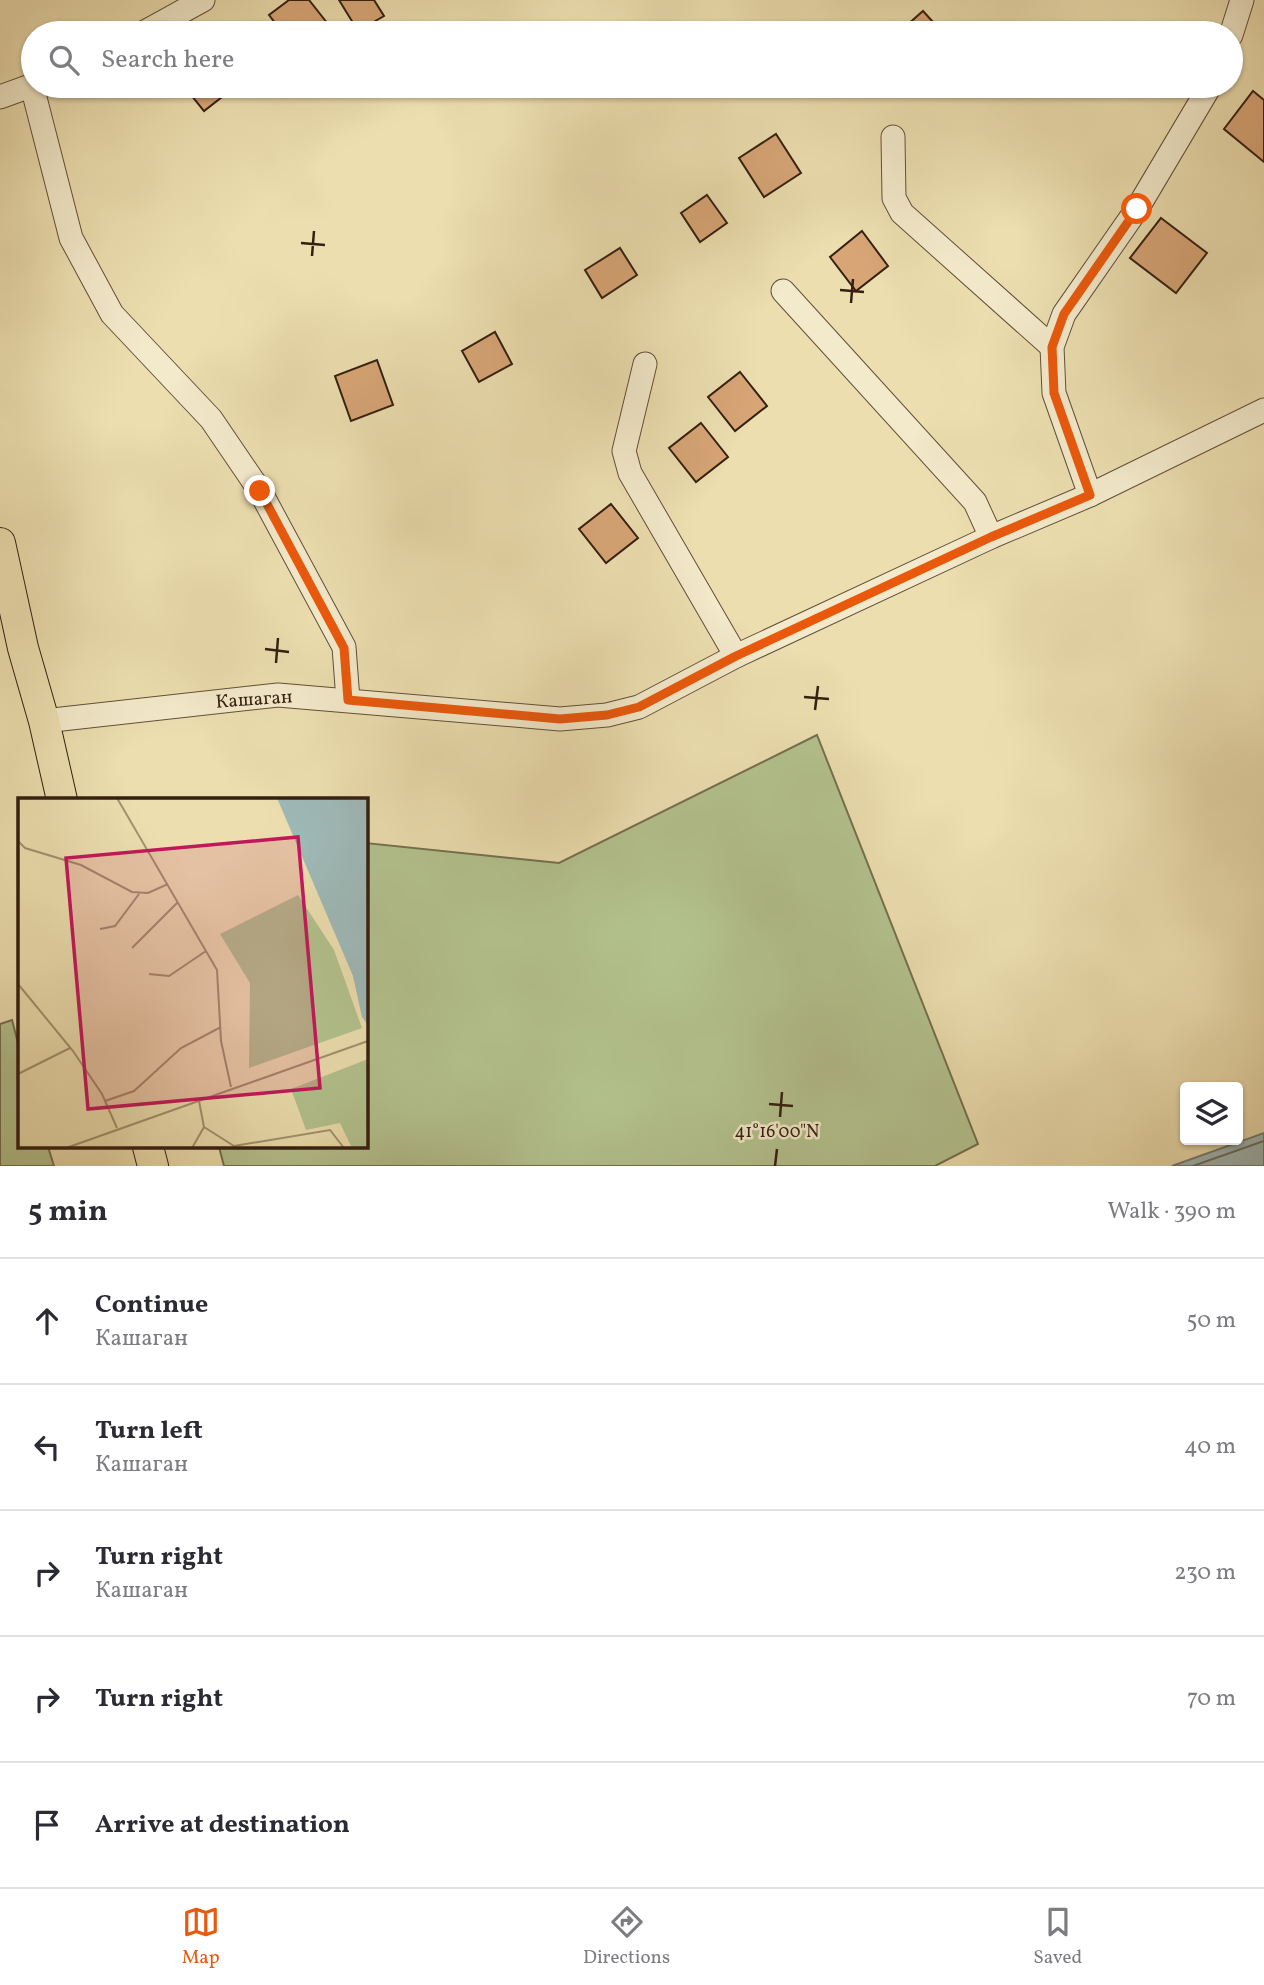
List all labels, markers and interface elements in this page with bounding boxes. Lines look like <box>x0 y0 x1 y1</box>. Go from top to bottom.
search box <box>21 21 1243 98</box>
icon: search <box>45 41 83 79</box>
text: Search here <box>101 42 234 78</box>
route start <box>1121 193 1152 224</box>
route end <box>244 475 275 506</box>
street label: Кашаган <box>215 684 293 716</box>
inset map <box>18 798 368 1148</box>
map controls <box>1180 1082 1243 1145</box>
button: layers <box>1180 1082 1243 1145</box>
text: 41°16'00"N <box>735 1120 819 1145</box>
text: 5 min <box>28 1191 108 1233</box>
text: Walk · 390 m <box>1107 1196 1236 1228</box>
text: Continue <box>95 1287 208 1323</box>
icon: ahead <box>28 1302 66 1340</box>
text: 50 m <box>1187 1305 1236 1337</box>
text: Кашаган <box>95 1323 188 1355</box>
text: Turn left <box>95 1413 203 1449</box>
icon: left <box>28 1428 66 1466</box>
text: 40 m <box>1184 1431 1236 1463</box>
text: Кашаган <box>95 1449 188 1481</box>
text: Turn right <box>95 1539 223 1575</box>
icon: right <box>28 1554 66 1592</box>
text: 230 m <box>1174 1557 1236 1589</box>
text: Кашаган <box>95 1575 188 1607</box>
icon: right <box>28 1680 66 1718</box>
text: Turn right <box>95 1681 223 1717</box>
text: 70 m <box>1187 1683 1236 1715</box>
icon: arrive <box>28 1806 66 1844</box>
text: Arrive at destination <box>95 1807 350 1843</box>
tab: Map <box>182 1903 220 1971</box>
tab: Directions <box>583 1903 670 1971</box>
tab: Saved <box>1033 1903 1082 1971</box>

